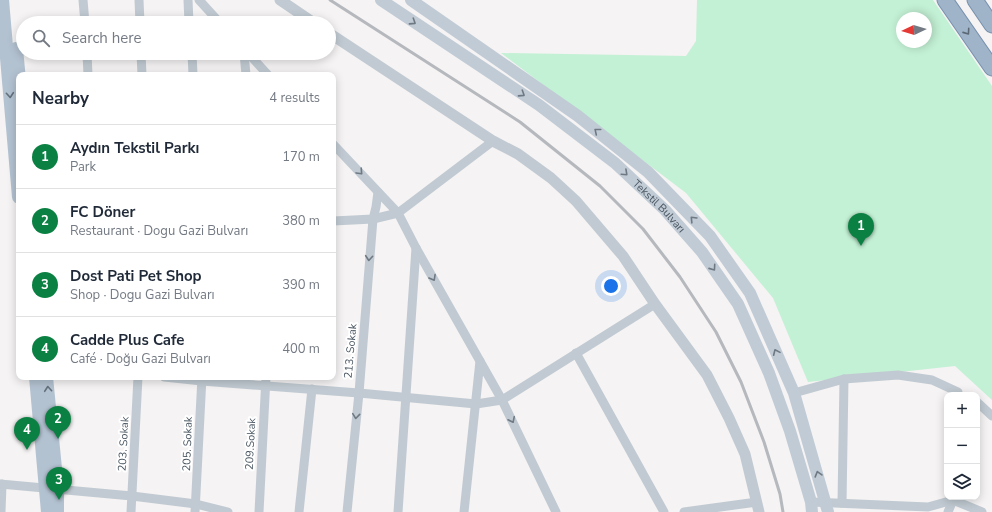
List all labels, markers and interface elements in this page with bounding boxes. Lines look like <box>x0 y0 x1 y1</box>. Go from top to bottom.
north arrow <box>896 12 932 48</box>
search box <box>16 16 336 60</box>
one-way arrow <box>409 17 416 25</box>
icon: search <box>30 27 52 49</box>
text: Search here <box>62 28 142 48</box>
one-way arrow <box>962 28 970 35</box>
text: Nearby <box>32 87 89 110</box>
text: 4 results <box>269 89 320 107</box>
one-way arrow <box>518 89 525 97</box>
one-way arrow <box>6 92 15 98</box>
one-way arrow <box>595 129 602 136</box>
text: Aydın Tekstil Parkı <box>70 138 199 158</box>
text: 1 <box>41 148 49 166</box>
text: 170 m <box>282 148 320 166</box>
text: Park <box>70 158 96 176</box>
one-way arrow <box>355 167 362 175</box>
one-way arrow <box>620 168 628 175</box>
street label: Tekstil Bulvarı <box>629 176 689 236</box>
text: FC Döner <box>70 202 135 222</box>
text: 2 <box>41 212 49 230</box>
text: 380 m <box>282 212 320 230</box>
pin: 1 <box>848 213 874 246</box>
one-way arrow <box>691 216 698 223</box>
text: Restaurant · Dogu Gazi Bulvarı <box>70 222 248 240</box>
one-way arrow <box>365 255 374 261</box>
one-way arrow <box>708 264 716 271</box>
text: Dost Pati Pet Shop <box>70 266 202 286</box>
one-way arrow <box>429 274 436 281</box>
text: 3 <box>41 276 49 294</box>
text: 390 m <box>282 276 320 294</box>
your location <box>601 276 621 296</box>
text: Shop · Dogu Gazi Bulvarı <box>70 286 215 304</box>
street label: 213. Sokak <box>341 323 360 379</box>
text: Cadde Plus Cafe <box>70 330 184 350</box>
text: 4 <box>41 340 49 358</box>
text: 400 m <box>282 340 320 358</box>
one-way arrow <box>773 348 781 356</box>
text: Café · Doğu Gazi Bulvarı <box>70 350 211 368</box>
one-way arrow <box>43 386 52 392</box>
map controls <box>944 392 980 500</box>
button: + <box>944 392 980 428</box>
pin: 2 <box>45 406 71 439</box>
one-way arrow <box>352 412 361 419</box>
one-way arrow <box>507 415 515 423</box>
street label: 203. Sokak <box>115 416 132 472</box>
street label: 205. Sokak <box>179 416 196 472</box>
pin: 4 <box>14 417 40 450</box>
street label: 209.Sokak <box>242 417 259 470</box>
button: − <box>944 428 980 464</box>
button: layers <box>944 464 980 500</box>
pin: 3 <box>46 467 72 500</box>
one-way arrow <box>814 471 823 478</box>

